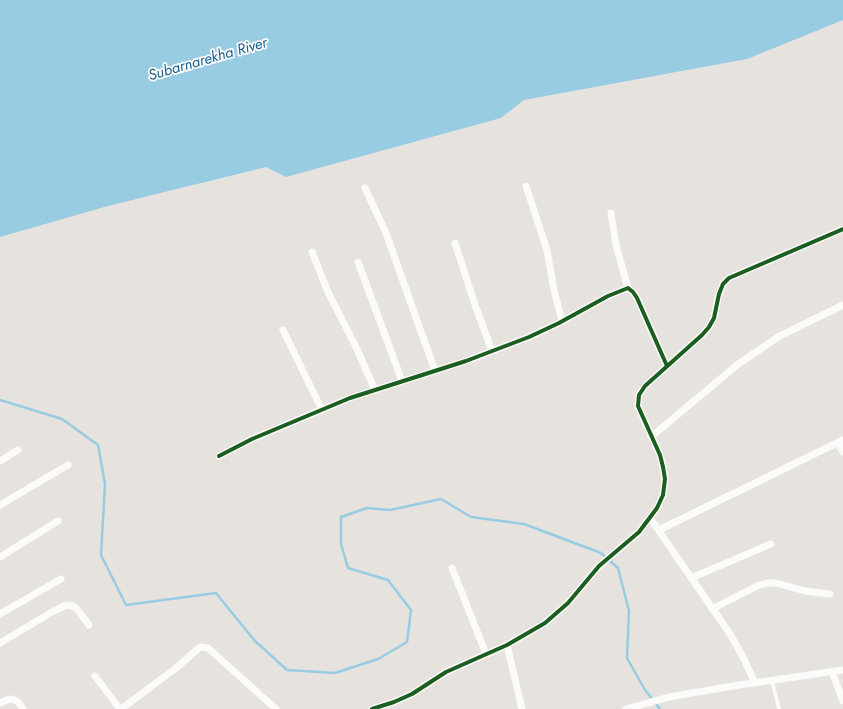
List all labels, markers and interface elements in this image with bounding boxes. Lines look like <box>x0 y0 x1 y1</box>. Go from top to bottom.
water label: Subarnarekha River <box>146 34 270 86</box>

